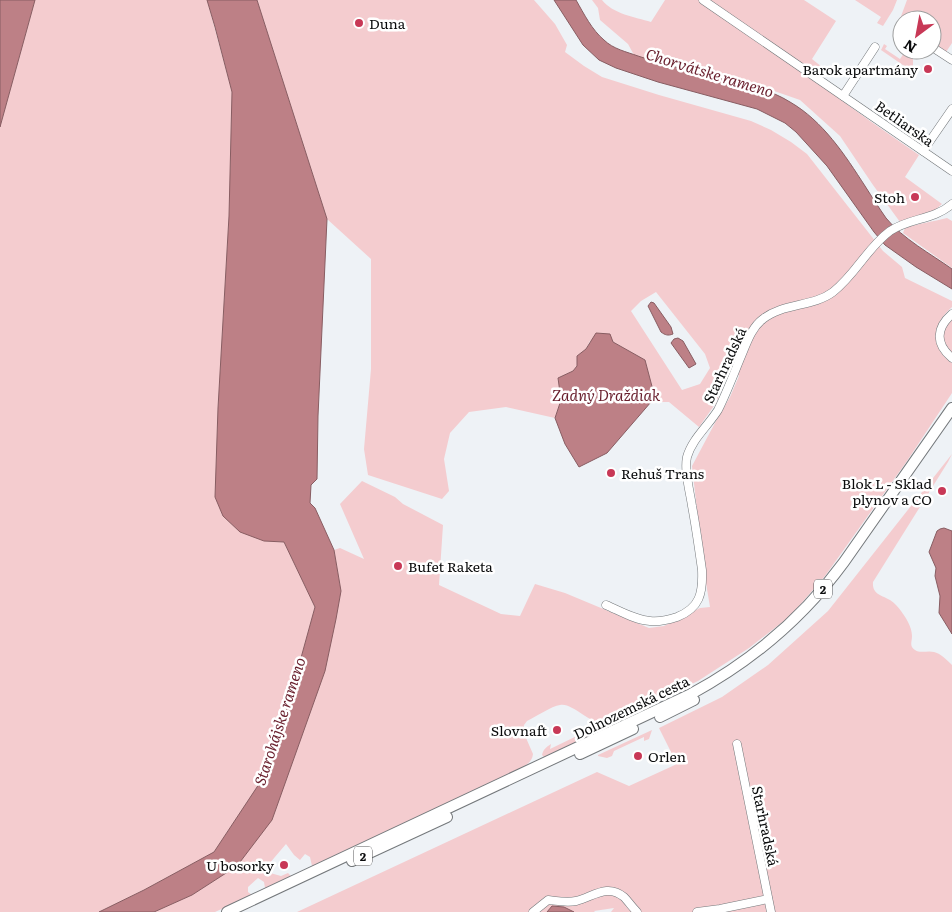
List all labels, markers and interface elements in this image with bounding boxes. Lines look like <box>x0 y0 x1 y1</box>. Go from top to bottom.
north arrow <box>892 10 942 60</box>
place label: Duna <box>369 13 406 33</box>
marker: Duna <box>353 17 365 29</box>
text: N <box>899 35 920 58</box>
water label: Chorvátske rameno <box>643 42 777 102</box>
place label: Barok apartmány <box>803 59 919 79</box>
marker: Barok apartmány <box>922 63 934 75</box>
street label: Betliarska <box>872 95 939 151</box>
place label: Stoh <box>874 187 905 207</box>
marker: Stoh <box>909 191 921 203</box>
street label: Starhradská <box>698 323 751 406</box>
water label: Zadný Draždiak <box>552 383 661 406</box>
place label: Rehuš Trans <box>621 463 704 483</box>
marker: Rehuš Trans <box>605 467 617 479</box>
place label: Blok L - Sklad plynov a CO <box>842 473 932 509</box>
marker: Blok L - Sklad plynov a CO <box>936 485 948 497</box>
place label: Bufet Raketa <box>408 556 493 576</box>
marker: Bufet Raketa <box>392 560 404 572</box>
road number: 2 <box>814 580 832 598</box>
water label: Starohájske rameno <box>247 654 311 788</box>
street label: Dolnozemská cesta <box>570 670 693 744</box>
place label: Slovnaft <box>491 720 548 740</box>
marker: Slovnaft <box>551 724 563 736</box>
place label: Orlen <box>648 746 686 766</box>
marker: Orlen <box>632 750 644 762</box>
street label: Starhradská <box>748 784 784 868</box>
road number: 2 <box>354 846 372 866</box>
place label: U bosorky <box>206 855 275 875</box>
marker: U bosorky <box>278 859 290 871</box>

